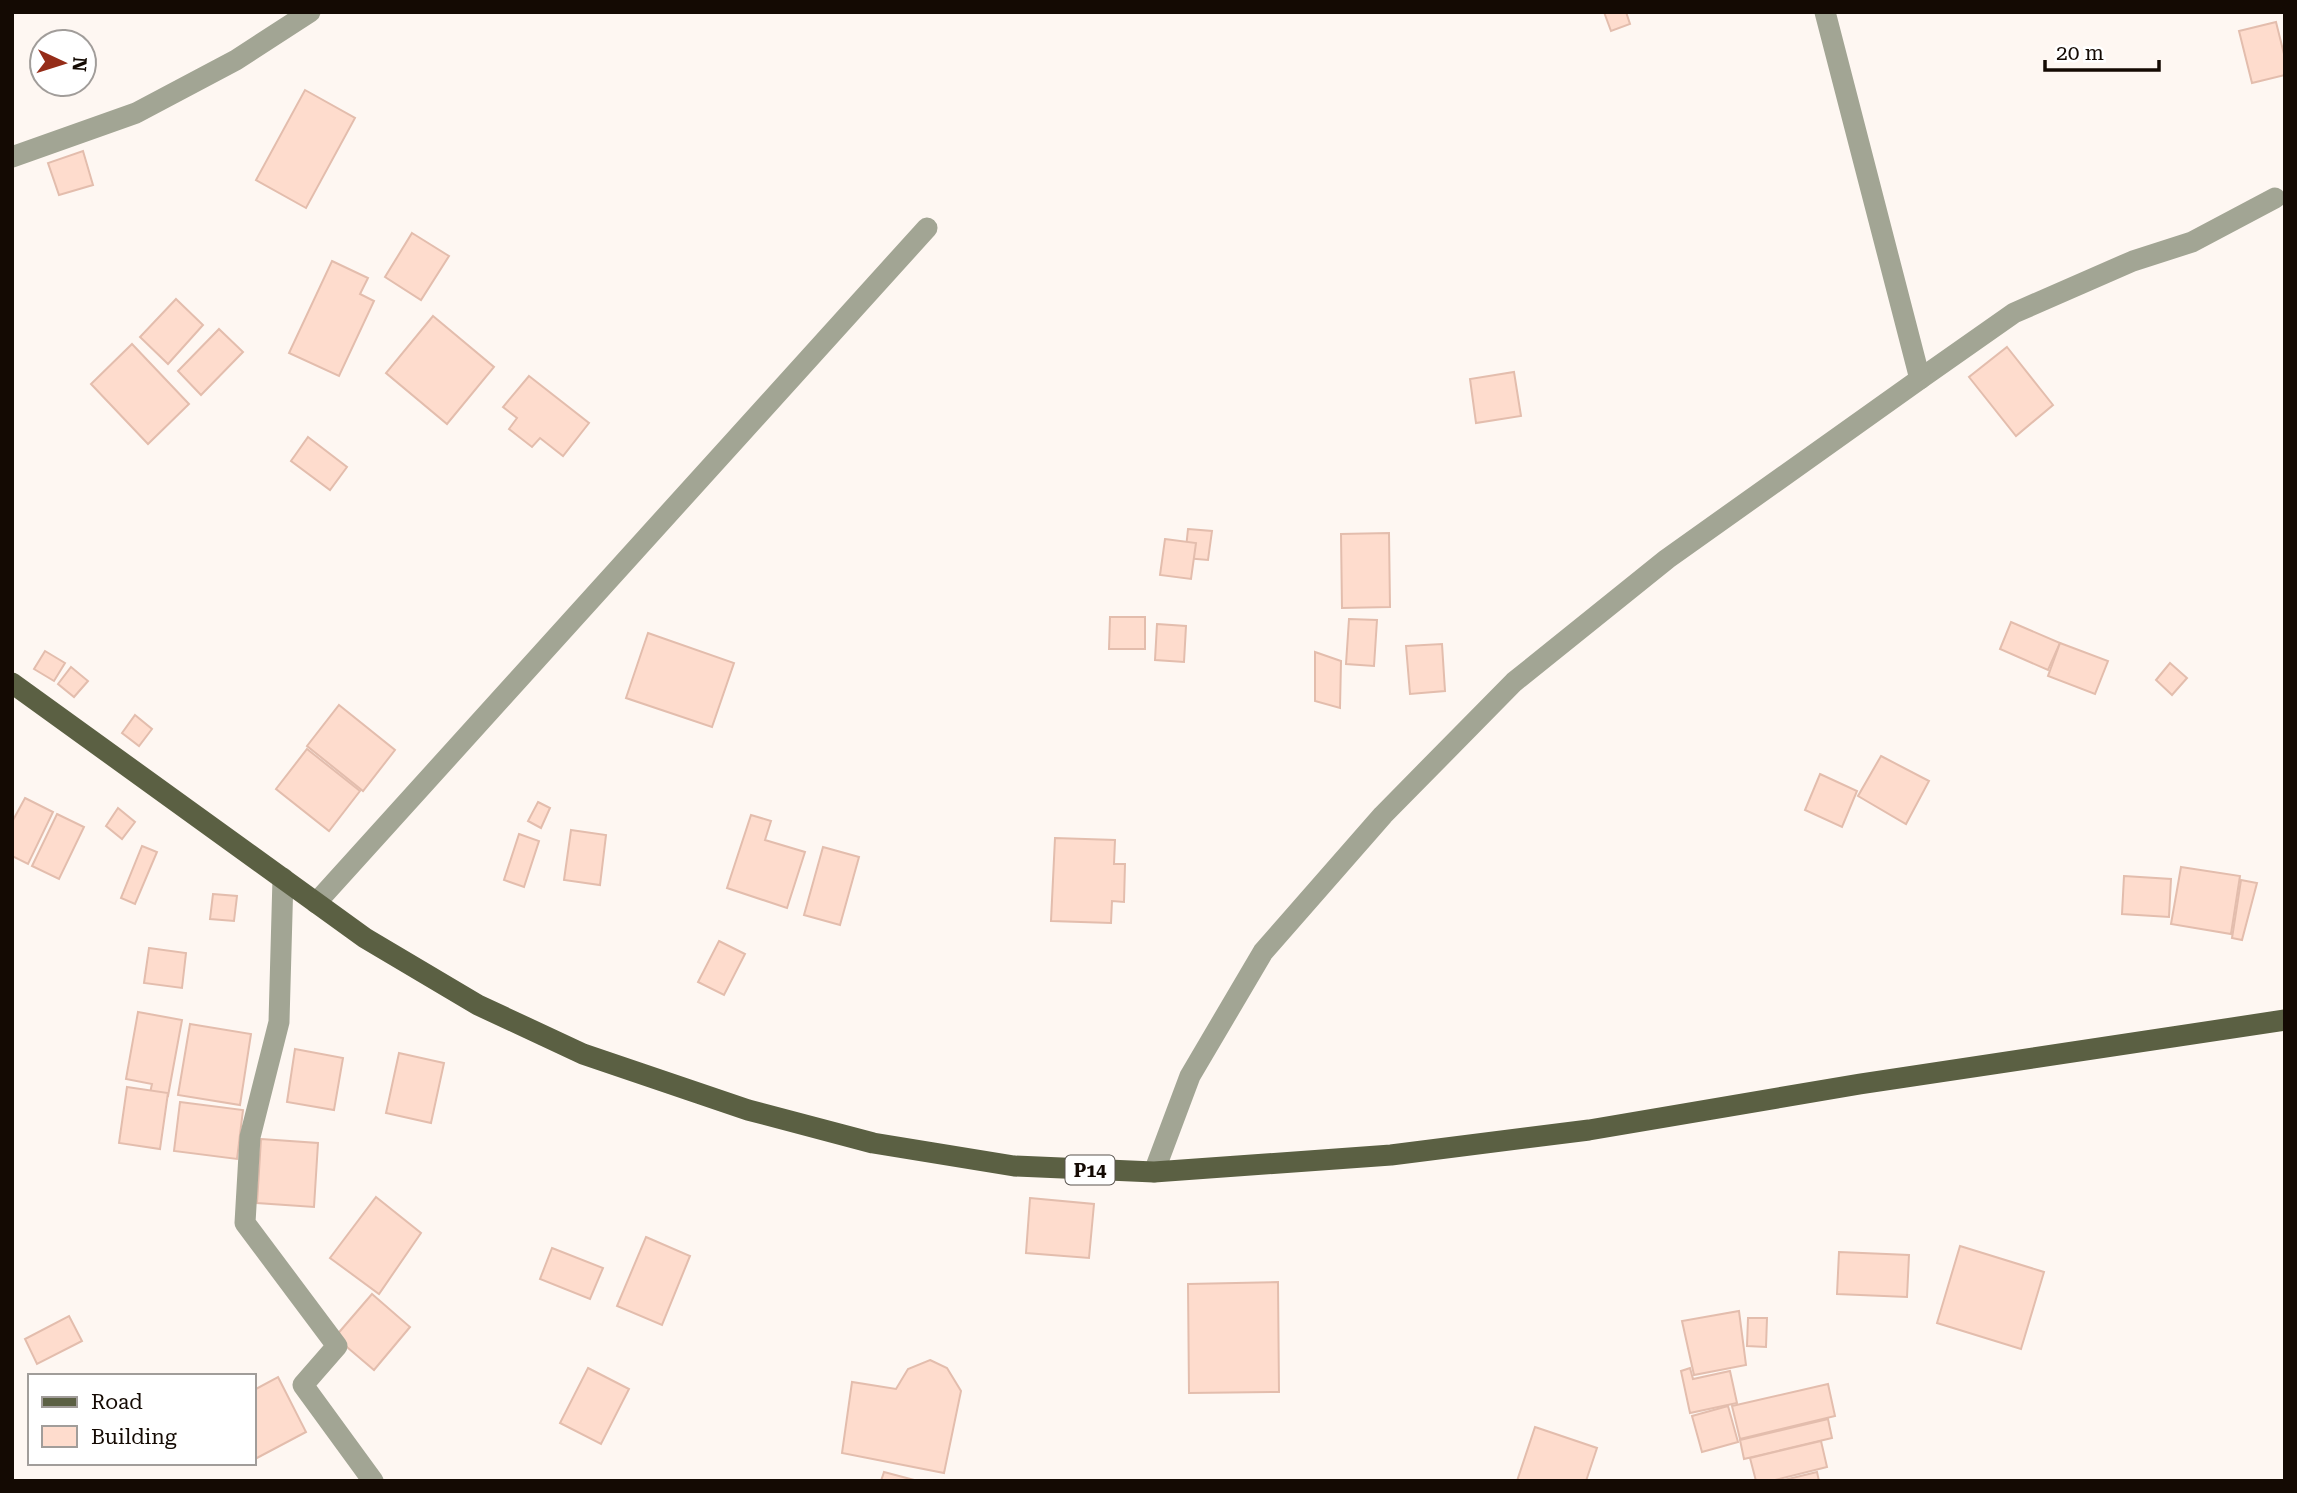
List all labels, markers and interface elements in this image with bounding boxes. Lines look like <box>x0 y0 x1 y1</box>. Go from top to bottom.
north arrow <box>28 28 98 98</box>
scale bar <box>2045 28 2159 72</box>
text: 20 m <box>2056 41 2104 65</box>
text: N <box>67 56 91 73</box>
road number: P14 <box>1066 1156 1114 1184</box>
legend <box>28 1374 256 1465</box>
text: Road <box>91 1390 143 1414</box>
text: Building <box>91 1425 177 1449</box>

